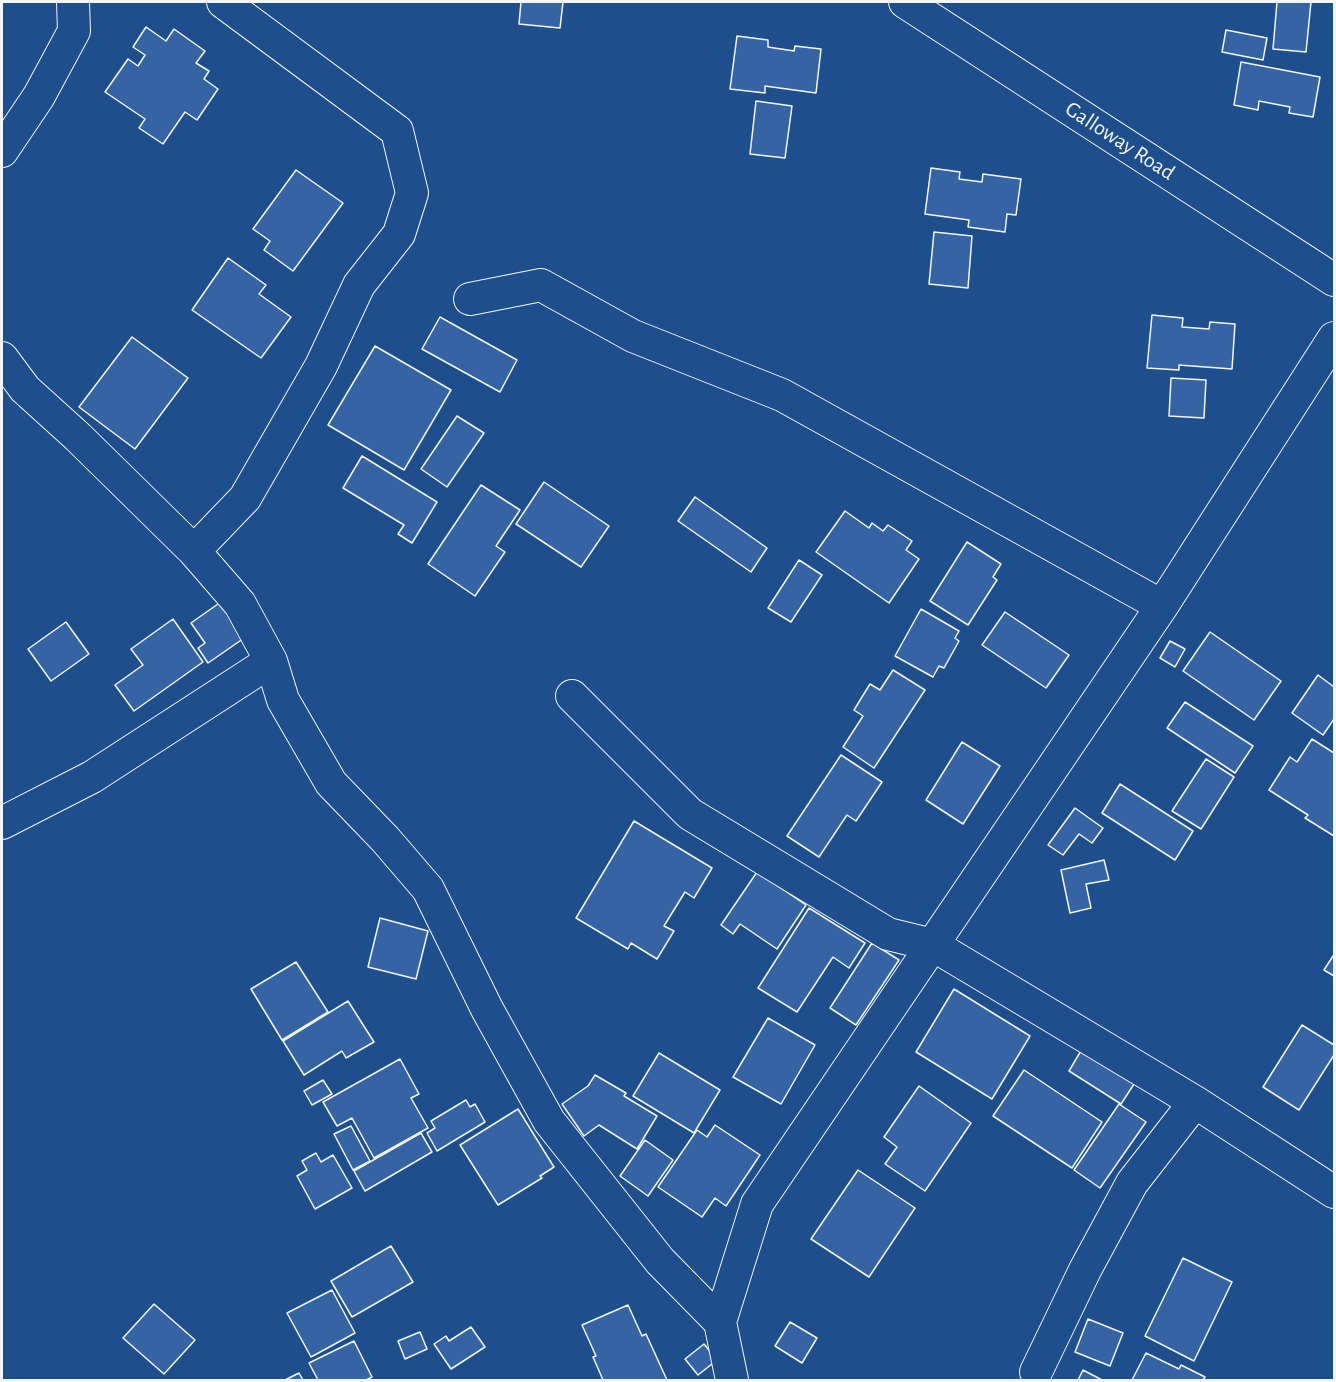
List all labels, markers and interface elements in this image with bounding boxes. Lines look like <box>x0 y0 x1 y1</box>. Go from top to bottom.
street label: Galloway Road <box>1060 96 1180 186</box>

